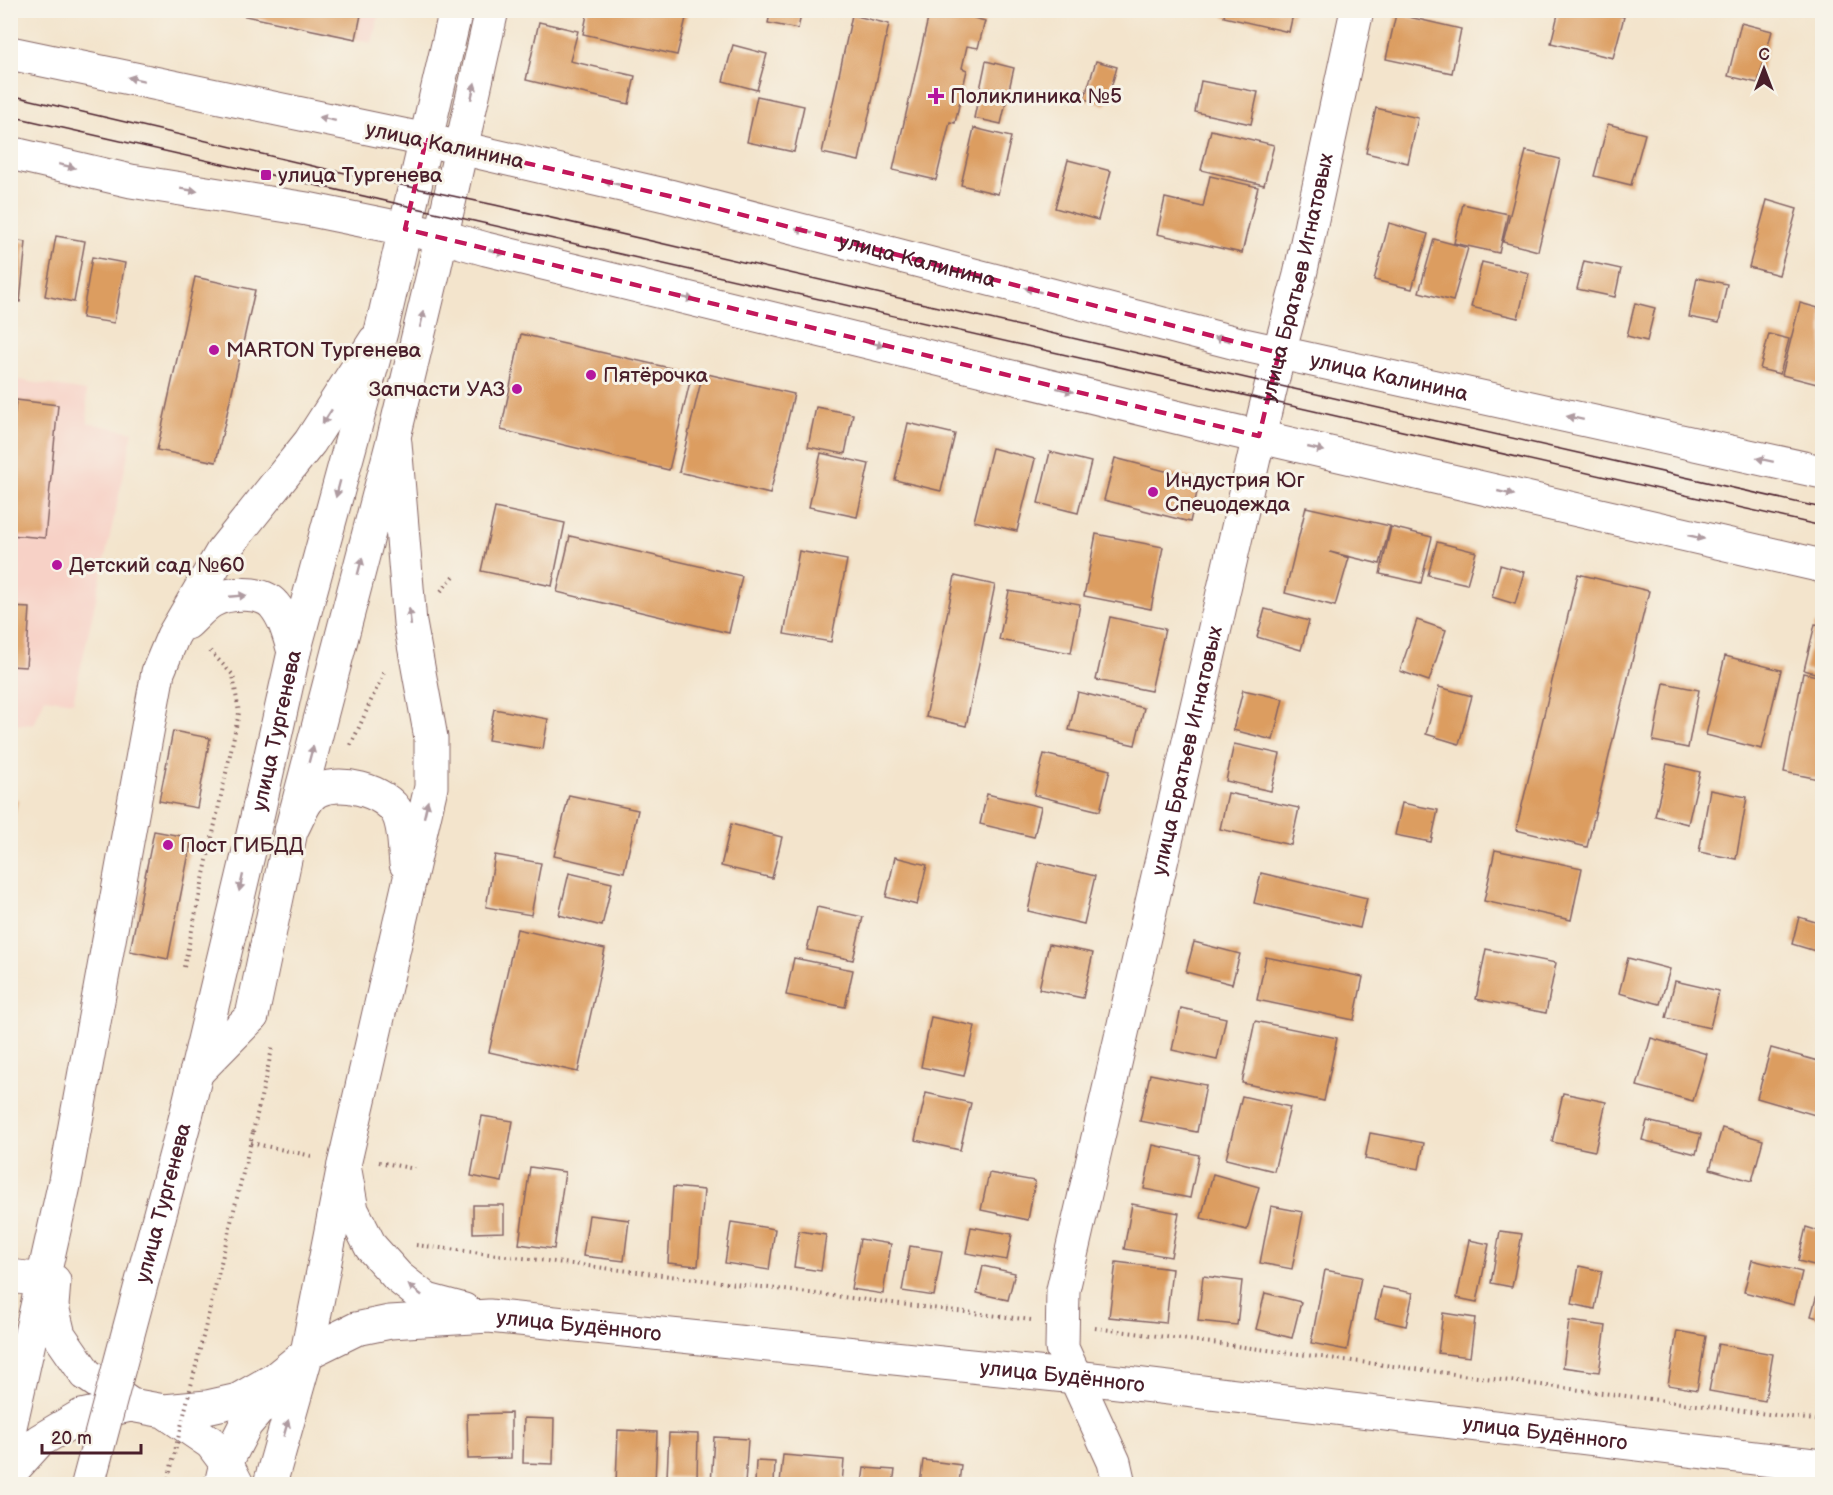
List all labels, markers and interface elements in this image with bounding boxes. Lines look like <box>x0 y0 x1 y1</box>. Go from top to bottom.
north arrow <box>1734 39 1794 99</box>
text: С <box>1758 46 1770 65</box>
one-way arrow <box>127 74 146 84</box>
one-way arrow <box>469 82 479 100</box>
place label: Поликлиника №5 <box>950 84 1122 109</box>
marker: Поликлиника №5 <box>927 87 945 105</box>
one-way arrow <box>318 114 337 123</box>
street label: улица Калинина <box>363 116 527 175</box>
street label: улица Братьев Игнатовых <box>1256 150 1339 405</box>
one-way arrow <box>58 162 77 171</box>
place label: улица Тургенева <box>278 163 443 188</box>
marker: улица Тургенева <box>259 168 273 182</box>
one-way arrow <box>603 177 622 187</box>
one-way arrow <box>179 186 198 195</box>
one-way arrow <box>795 225 813 235</box>
street label: улица Калинина <box>836 229 999 293</box>
one-way arrow <box>488 247 506 257</box>
one-way arrow <box>1024 285 1042 295</box>
one-way arrow <box>677 293 696 303</box>
one-way arrow <box>417 310 427 328</box>
one-way arrow <box>1213 334 1231 343</box>
place label: MARTON Тургенева <box>226 338 422 363</box>
one-way arrow <box>867 339 885 349</box>
marker: MARTON Тургенева <box>207 343 221 357</box>
street label: улица Калинина <box>1308 348 1471 407</box>
place label: Пятёрочка <box>603 363 709 388</box>
marker: Пятёрочка <box>584 368 598 382</box>
place label: Запчасти УАЗ <box>369 377 505 402</box>
marker: Запчасти УАЗ <box>510 382 524 396</box>
one-way arrow <box>1056 386 1075 395</box>
one-way arrow <box>321 408 333 424</box>
one-way arrow <box>1565 413 1584 422</box>
one-way arrow <box>1307 445 1325 455</box>
one-way arrow <box>1756 455 1775 464</box>
place label: Индустрия Юг Спецодежда <box>1165 468 1305 517</box>
one-way arrow <box>333 480 342 498</box>
marker: Индустрия Юг Спецодежда <box>1146 485 1160 499</box>
one-way arrow <box>1497 489 1516 498</box>
one-way arrow <box>1687 533 1706 542</box>
place label: Детский сад №60 <box>69 553 245 578</box>
one-way arrow <box>356 557 366 575</box>
marker: Детский сад №60 <box>50 558 64 572</box>
one-way arrow <box>228 591 247 601</box>
one-way arrow <box>405 607 415 626</box>
street label: улица Братьев Игнатовых <box>1146 623 1228 878</box>
street label: улица Тургенева <box>247 647 307 814</box>
one-way arrow <box>307 745 316 763</box>
one-way arrow <box>422 799 431 818</box>
place label: Пост ГИБДД <box>180 833 304 858</box>
marker: Пост ГИБДД <box>161 838 175 852</box>
one-way arrow <box>236 874 246 892</box>
street label: улица Тургенева <box>130 1120 197 1286</box>
one-way arrow <box>407 1285 422 1297</box>
street label: улица Будённого <box>495 1305 663 1347</box>
street label: улица Будённого <box>979 1355 1146 1398</box>
street label: улица Будённого <box>1461 1411 1629 1456</box>
scale bar <box>42 1417 141 1455</box>
one-way arrow <box>281 1419 291 1437</box>
text: 20 m <box>51 1428 92 1449</box>

